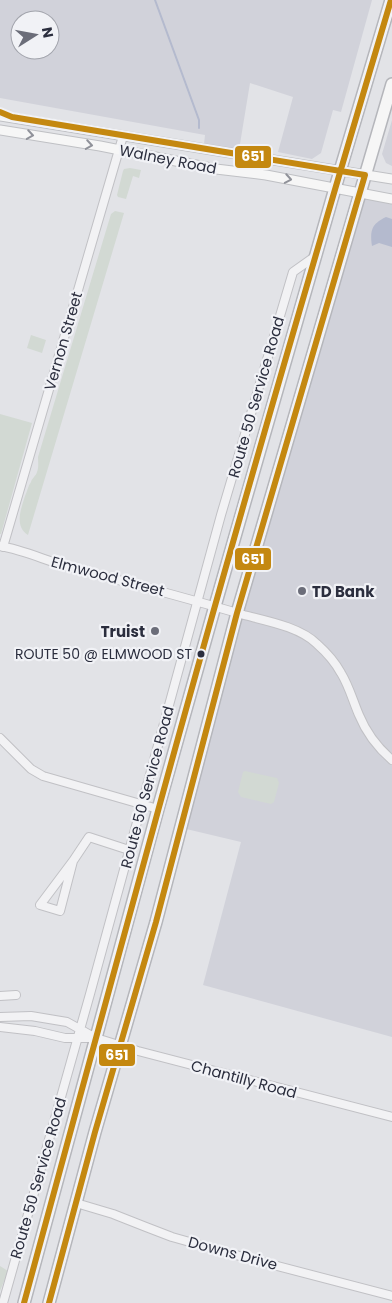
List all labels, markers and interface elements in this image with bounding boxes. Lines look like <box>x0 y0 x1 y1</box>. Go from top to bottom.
north arrow <box>10 10 60 60</box>
text: N <box>37 25 59 40</box>
one-way arrow <box>26 129 34 140</box>
one-way arrow <box>85 139 93 149</box>
street label: Walney Road <box>117 139 219 179</box>
line badge: 651 <box>234 145 272 169</box>
text: 651 <box>241 146 265 166</box>
one-way arrow <box>284 174 293 184</box>
street label: Vernon Street <box>39 289 87 393</box>
street label: Route 50 Service Road <box>223 314 289 480</box>
line badge: 651 <box>234 547 272 571</box>
text: 651 <box>241 549 265 569</box>
street label: Elmwood Street <box>49 551 167 601</box>
place label: TD Bank <box>312 581 375 602</box>
marker: TD Bank <box>296 585 308 597</box>
place label: Truist <box>101 621 145 642</box>
marker: Truist <box>149 625 161 637</box>
place label: ROUTE 50 @ ELMWOOD ST <box>15 644 192 664</box>
marker: ROUTE 50 @ ELMWOOD ST <box>196 649 206 659</box>
street label: Route 50 Service Road <box>115 704 179 870</box>
line badge: 651 <box>98 1043 136 1067</box>
text: 651 <box>105 1045 129 1065</box>
street label: Chantilly Road <box>189 1055 299 1103</box>
street label: Route 50 Service Road <box>5 1095 71 1261</box>
street label: Downs Drive <box>186 1231 280 1275</box>

